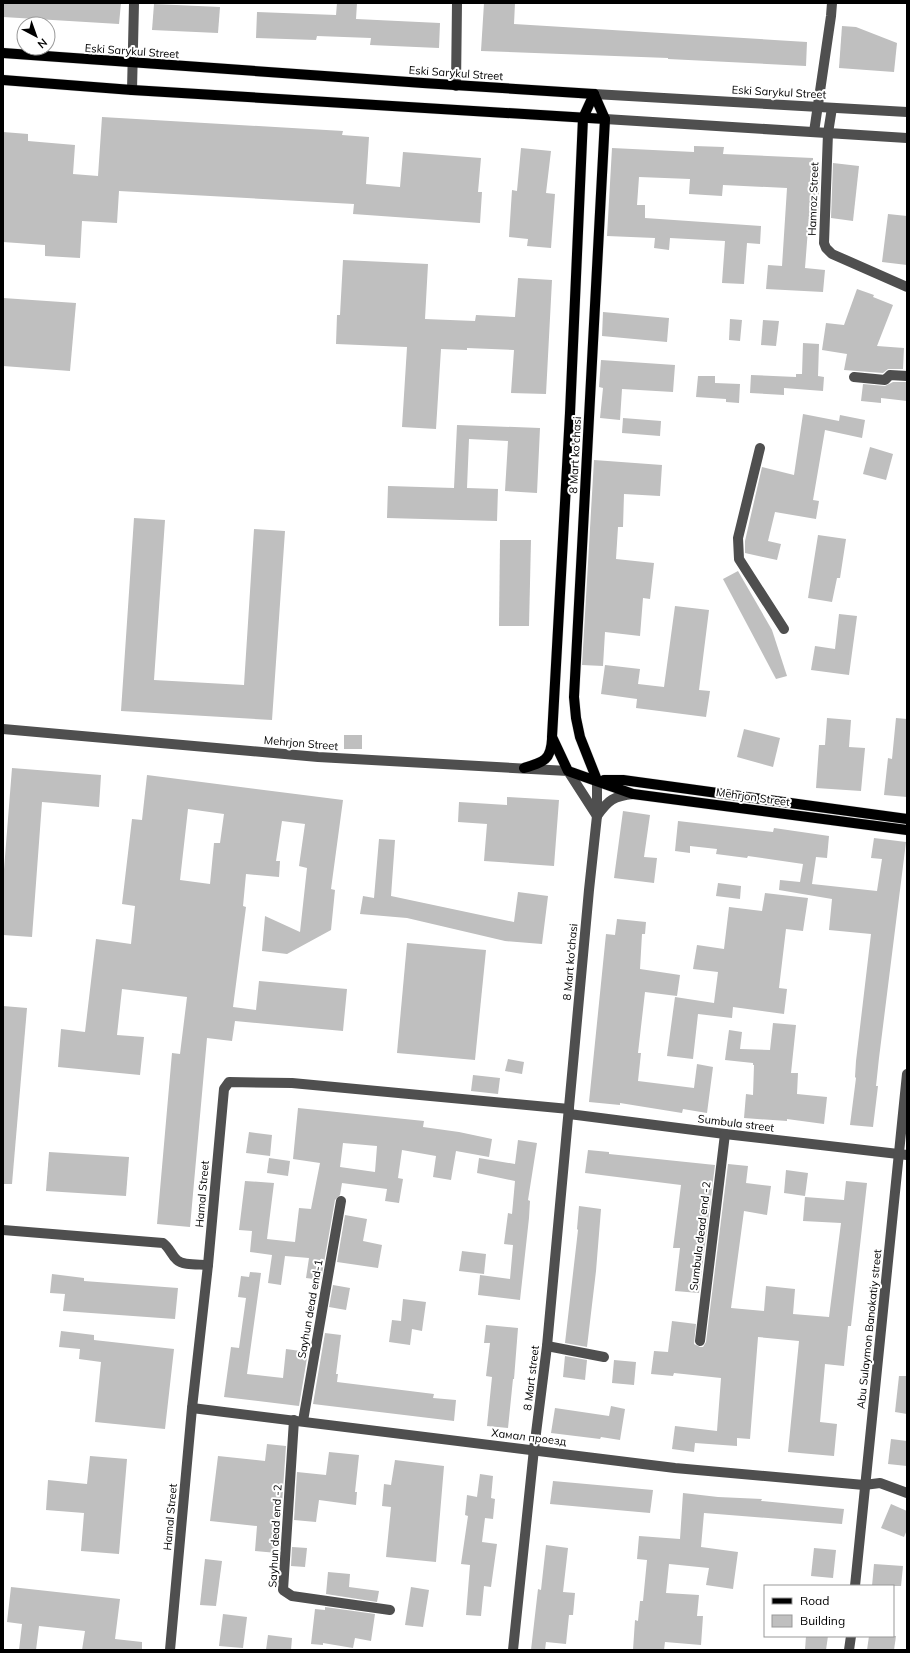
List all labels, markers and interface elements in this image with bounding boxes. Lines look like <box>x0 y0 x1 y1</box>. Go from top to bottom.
north arrow <box>16 16 56 56</box>
text: N <box>35 36 50 52</box>
street label: Eski Sarykul Street <box>84 41 180 61</box>
street label: Eski Sarykul Street <box>408 63 504 83</box>
street label: Eski Sarykul Street <box>731 83 827 101</box>
street label: Hamroz Street <box>805 162 821 236</box>
street label: 8 Mart ko'chasi <box>566 416 584 494</box>
street label: Mehrjon Street <box>263 733 339 753</box>
street label: Mehrjon Street <box>715 785 791 809</box>
street label: 8 Mart ko'chasi <box>560 923 580 1001</box>
street label: Sumbula street <box>697 1111 775 1135</box>
street label: Hamal Street <box>192 1160 212 1228</box>
street label: Sumbula dead end -2 <box>686 1180 714 1291</box>
street label: Abu Sulaymon Banokatiy street <box>854 1248 884 1410</box>
street label: Sayhun dead end-1 <box>294 1258 326 1360</box>
street label: 8 Mart street <box>520 1344 542 1411</box>
street label: Хамал проезд <box>491 1425 568 1449</box>
street label: Hamal Street <box>160 1483 180 1551</box>
street label: Sayhun dead end -2 <box>265 1484 285 1588</box>
legend <box>764 1585 894 1637</box>
text: Road <box>800 1593 829 1608</box>
text: Building <box>800 1613 845 1628</box>

